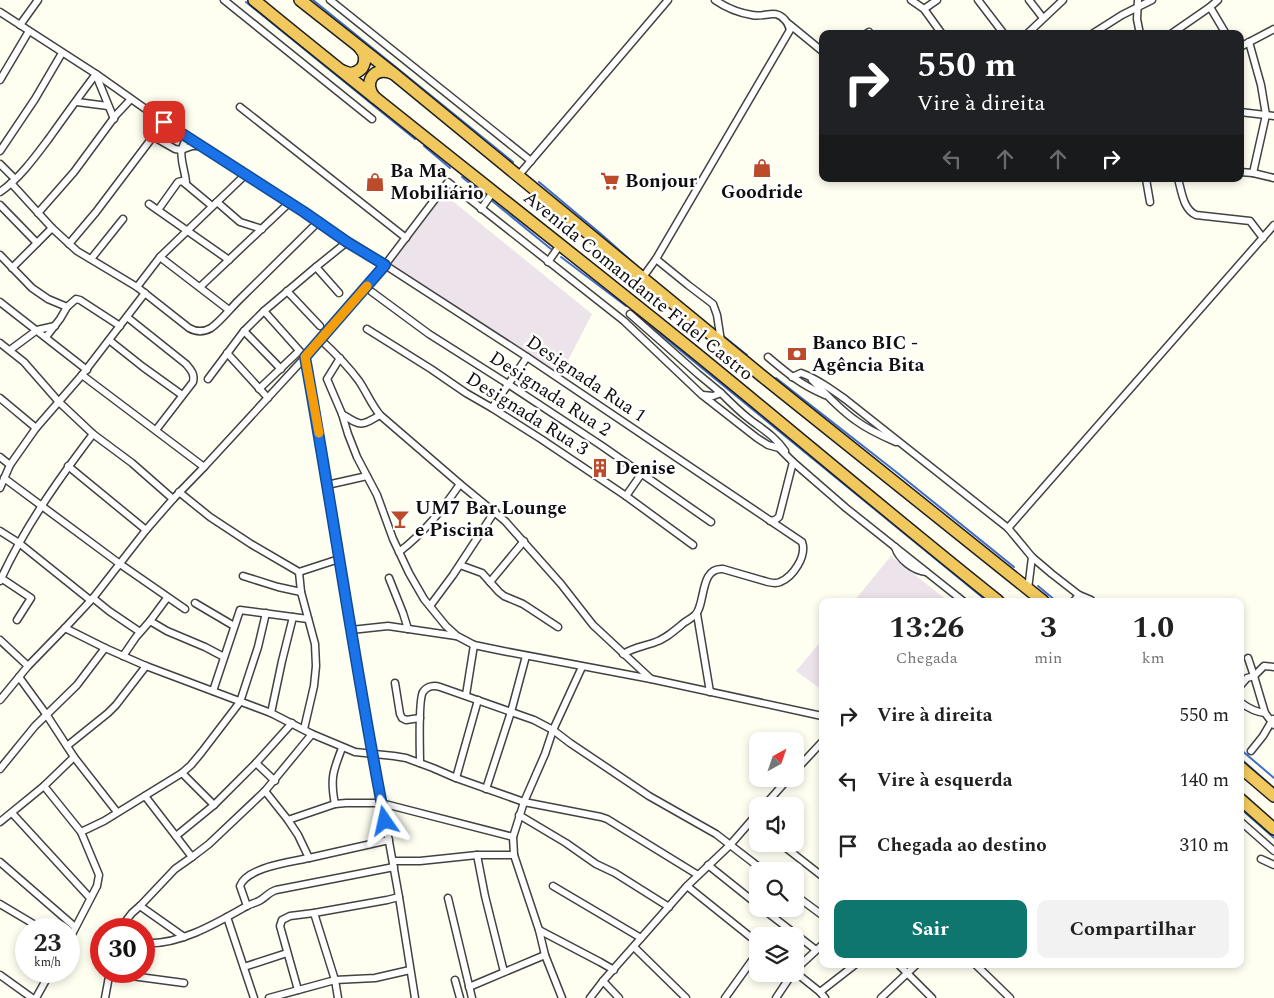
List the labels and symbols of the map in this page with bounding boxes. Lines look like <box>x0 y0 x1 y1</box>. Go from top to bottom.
pin <box>143 101 185 143</box>
place label: Ba Ma Mobiliário <box>390 157 484 208</box>
shop icon: Goodride <box>751 157 773 179</box>
place label: Bonjour <box>625 167 698 196</box>
supermarket icon: Bonjour <box>599 170 621 192</box>
shop icon: Ba Ma Mobiliário <box>364 171 386 193</box>
place label: Goodride <box>721 178 803 207</box>
street label: Avenida Comandante Fidel Castro <box>517 184 759 388</box>
street label: Designada Rua 1 <box>520 328 652 430</box>
place label: Banco BIC - Agência Bita <box>812 329 925 380</box>
bank icon: Banco BIC - Agência Bita <box>786 343 808 365</box>
street label: Designada Rua 2 <box>483 344 617 444</box>
street label: Designada Rua 3 <box>460 365 594 464</box>
place label: Denise <box>615 454 676 483</box>
building icon: Denise <box>589 457 611 479</box>
place label: UM7 Bar Lounge e Piscina <box>415 494 567 545</box>
bar icon: UM7 Bar Lounge e Piscina <box>389 508 411 530</box>
north arrow <box>749 732 804 788</box>
position arrow <box>358 794 410 846</box>
speed limit sign: 30 <box>90 918 155 983</box>

